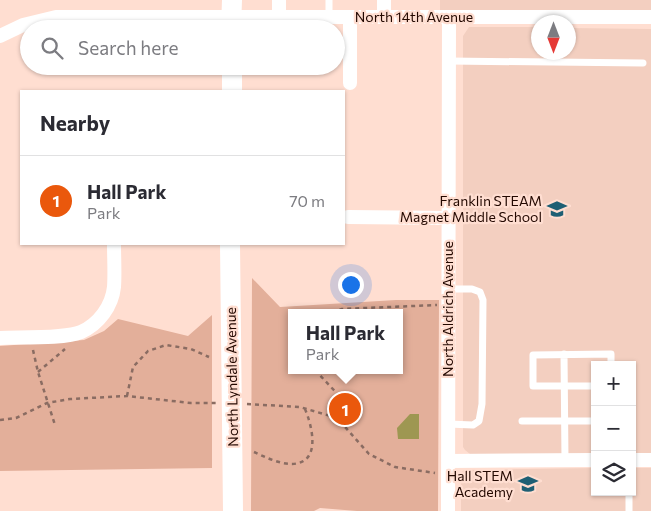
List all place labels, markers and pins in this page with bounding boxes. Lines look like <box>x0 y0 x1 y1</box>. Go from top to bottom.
place label: Franklin STEAM Magnet Middle School <box>400 192 542 225</box>
school or university icon: Franklin STEAM Magnet Middle School <box>546 198 568 220</box>
pin: 1 <box>329 390 361 428</box>
place label: Hall STEM Academy <box>447 467 513 500</box>
school or university icon: Hall STEM Academy <box>517 473 539 495</box>

